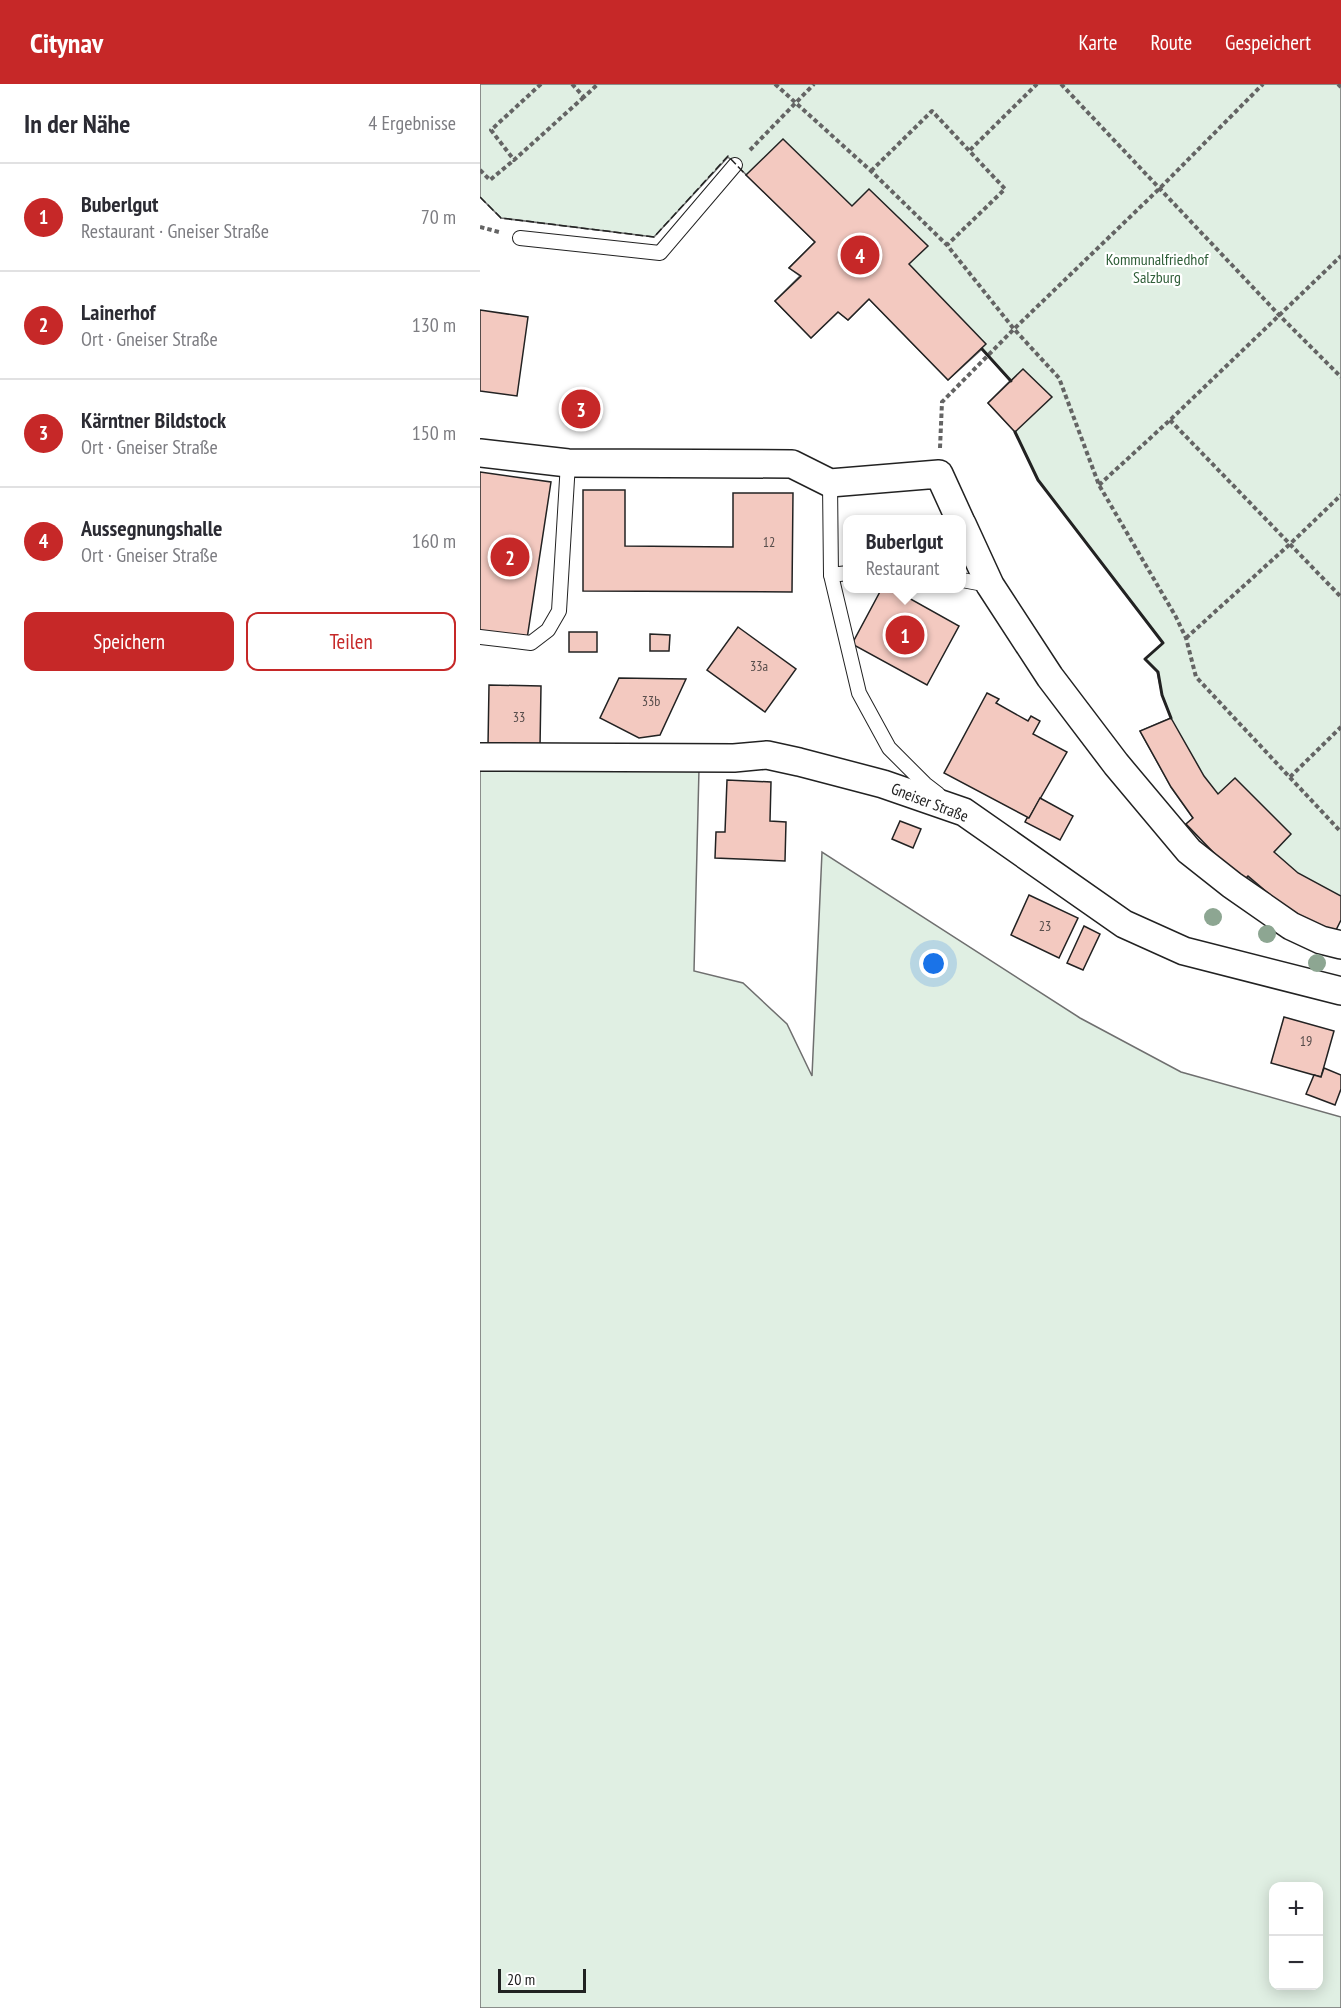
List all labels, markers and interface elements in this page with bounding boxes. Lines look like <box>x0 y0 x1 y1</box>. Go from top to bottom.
text: Citynav <box>30 24 103 61</box>
text: Karte <box>1079 29 1117 56</box>
text: Route <box>1150 29 1192 56</box>
text: Gespeichert <box>1225 29 1311 56</box>
text: In der Nähe <box>24 107 130 140</box>
text: 4 Ergebnisse <box>368 110 456 136</box>
text: Buberlgut <box>81 190 159 218</box>
text: 1 <box>39 204 48 230</box>
text: 70 m <box>421 204 456 230</box>
text: Restaurant · Gneiser Straße <box>81 218 269 244</box>
pin: 4 <box>840 232 880 278</box>
park label: Kommunalfriedhof Salzburg <box>1106 249 1209 287</box>
text: Lainerhof <box>81 298 155 326</box>
text: 2 <box>39 312 48 338</box>
text: 130 m <box>412 312 456 338</box>
text: Ort · Gneiser Straße <box>81 326 218 352</box>
pin: 3 <box>562 386 600 432</box>
text: Kärntner Bildstock <box>81 406 226 434</box>
text: 3 <box>39 420 48 446</box>
text: 150 m <box>412 420 456 446</box>
text: Ort · Gneiser Straße <box>81 434 218 460</box>
text: Aussegnungshalle <box>81 514 222 542</box>
popup <box>843 515 966 593</box>
text: Buberlgut <box>866 527 943 555</box>
text: 4 <box>39 528 48 554</box>
text: 160 m <box>412 528 456 554</box>
house number: 12 <box>763 533 775 551</box>
pin: 2 <box>490 534 530 580</box>
text: Ort · Gneiser Straße <box>81 542 218 568</box>
text: Restaurant <box>866 555 940 581</box>
button: Speichern <box>24 612 234 671</box>
button: Teilen <box>246 612 456 671</box>
pin: 1 <box>886 612 924 658</box>
house number: 33a <box>750 657 768 675</box>
house number: 33b <box>642 692 660 710</box>
house number: 33 <box>513 708 525 726</box>
street label: Gneiser Straße <box>889 778 971 826</box>
house number: 23 <box>1039 917 1051 935</box>
your location <box>919 949 948 978</box>
house number: 19 <box>1300 1032 1312 1050</box>
map controls <box>1269 1882 1323 1990</box>
button: + <box>1269 1882 1323 1936</box>
button: − <box>1269 1936 1323 1990</box>
scale bar <box>498 1966 586 1994</box>
text: 20 m <box>507 1969 535 1989</box>

